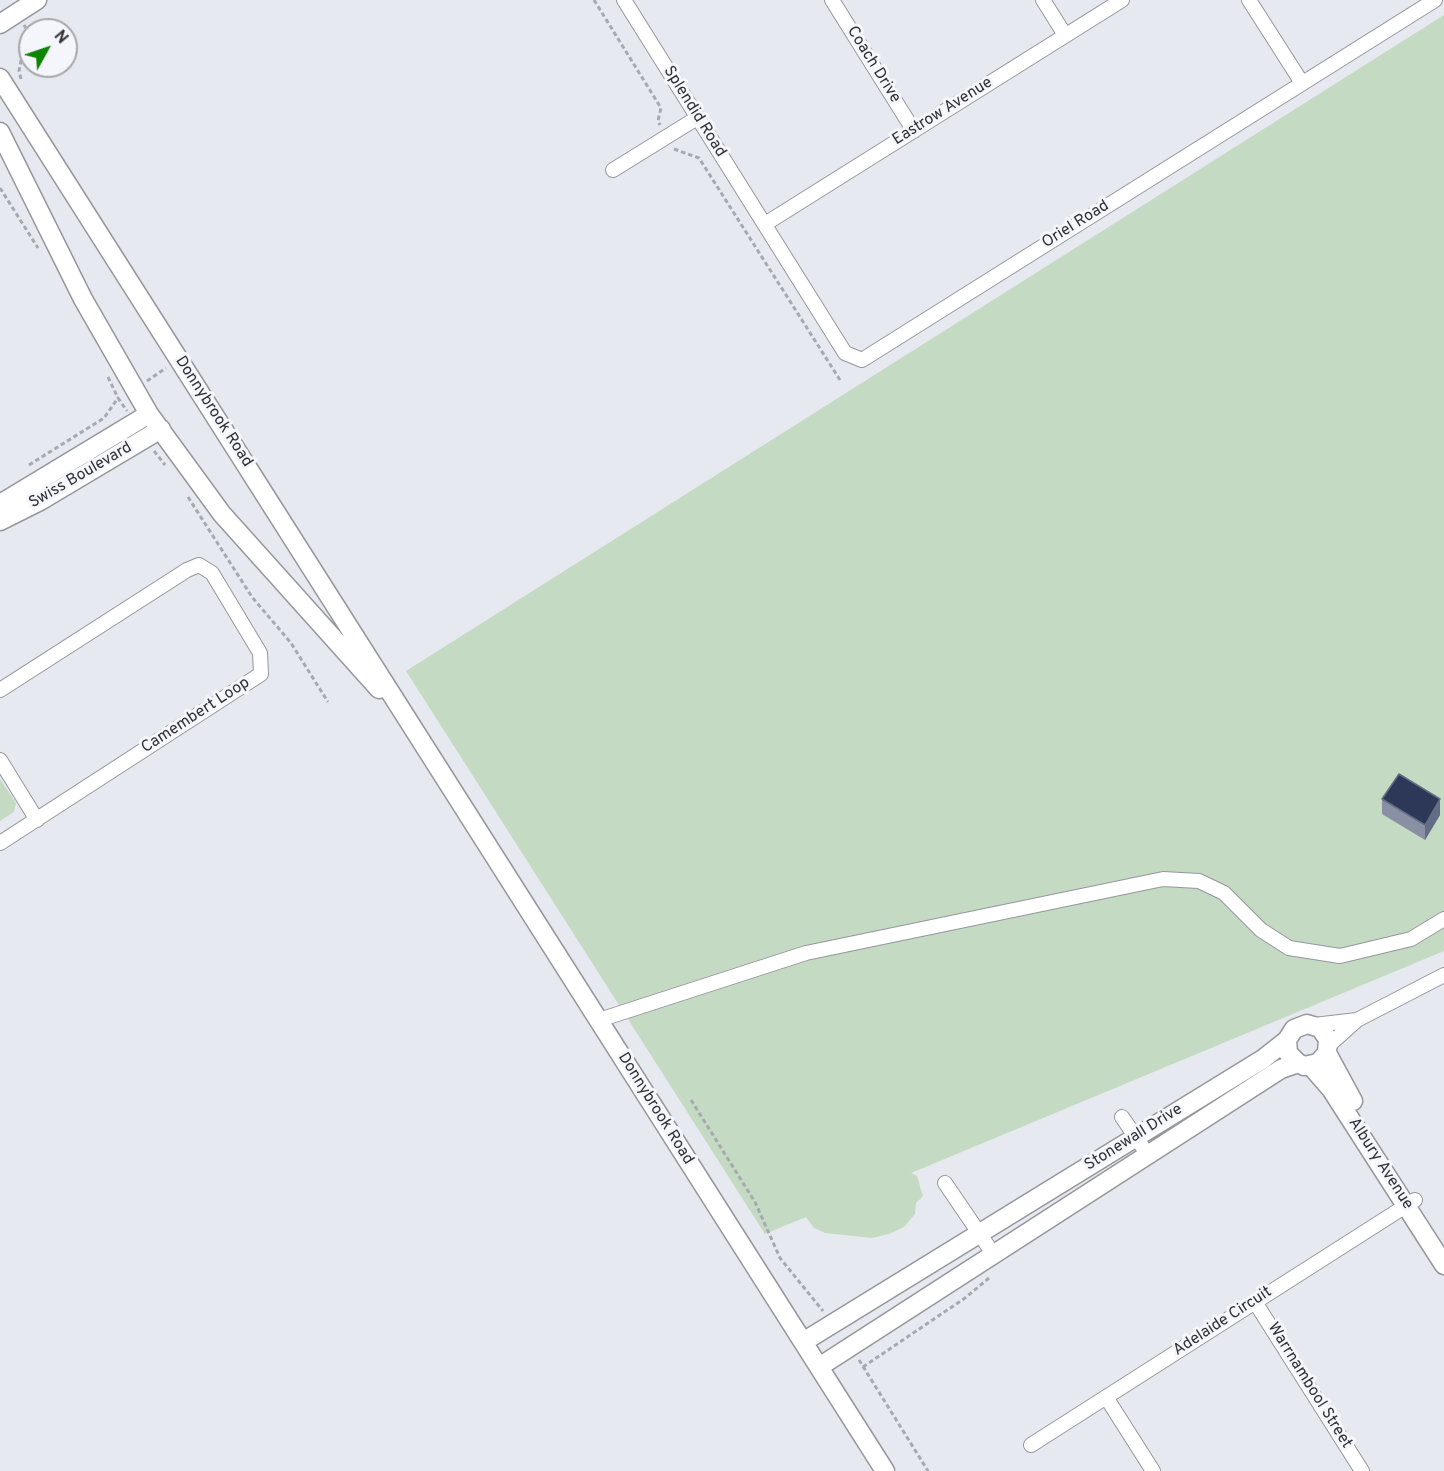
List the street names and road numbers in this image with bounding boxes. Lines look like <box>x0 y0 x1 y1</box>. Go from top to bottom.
street label: Coach Drive <box>842 23 904 107</box>
street label: Splendid Road <box>658 63 730 161</box>
street label: Eastrow Avenue <box>890 74 996 150</box>
street label: Oriel Road <box>1039 197 1113 253</box>
street label: Donnybrook Road <box>170 353 256 471</box>
street label: Swiss Boulevard <box>26 439 136 513</box>
street label: Camembert Loop <box>138 674 254 758</box>
street label: Donnybrook Road <box>613 1049 697 1169</box>
street label: Stonewall Drive <box>1082 1100 1186 1176</box>
street label: Albury Avenue <box>1343 1115 1417 1213</box>
street label: Adelaide Circuit <box>1170 1283 1276 1361</box>
street label: Warrnambool Street <box>1263 1320 1355 1452</box>

